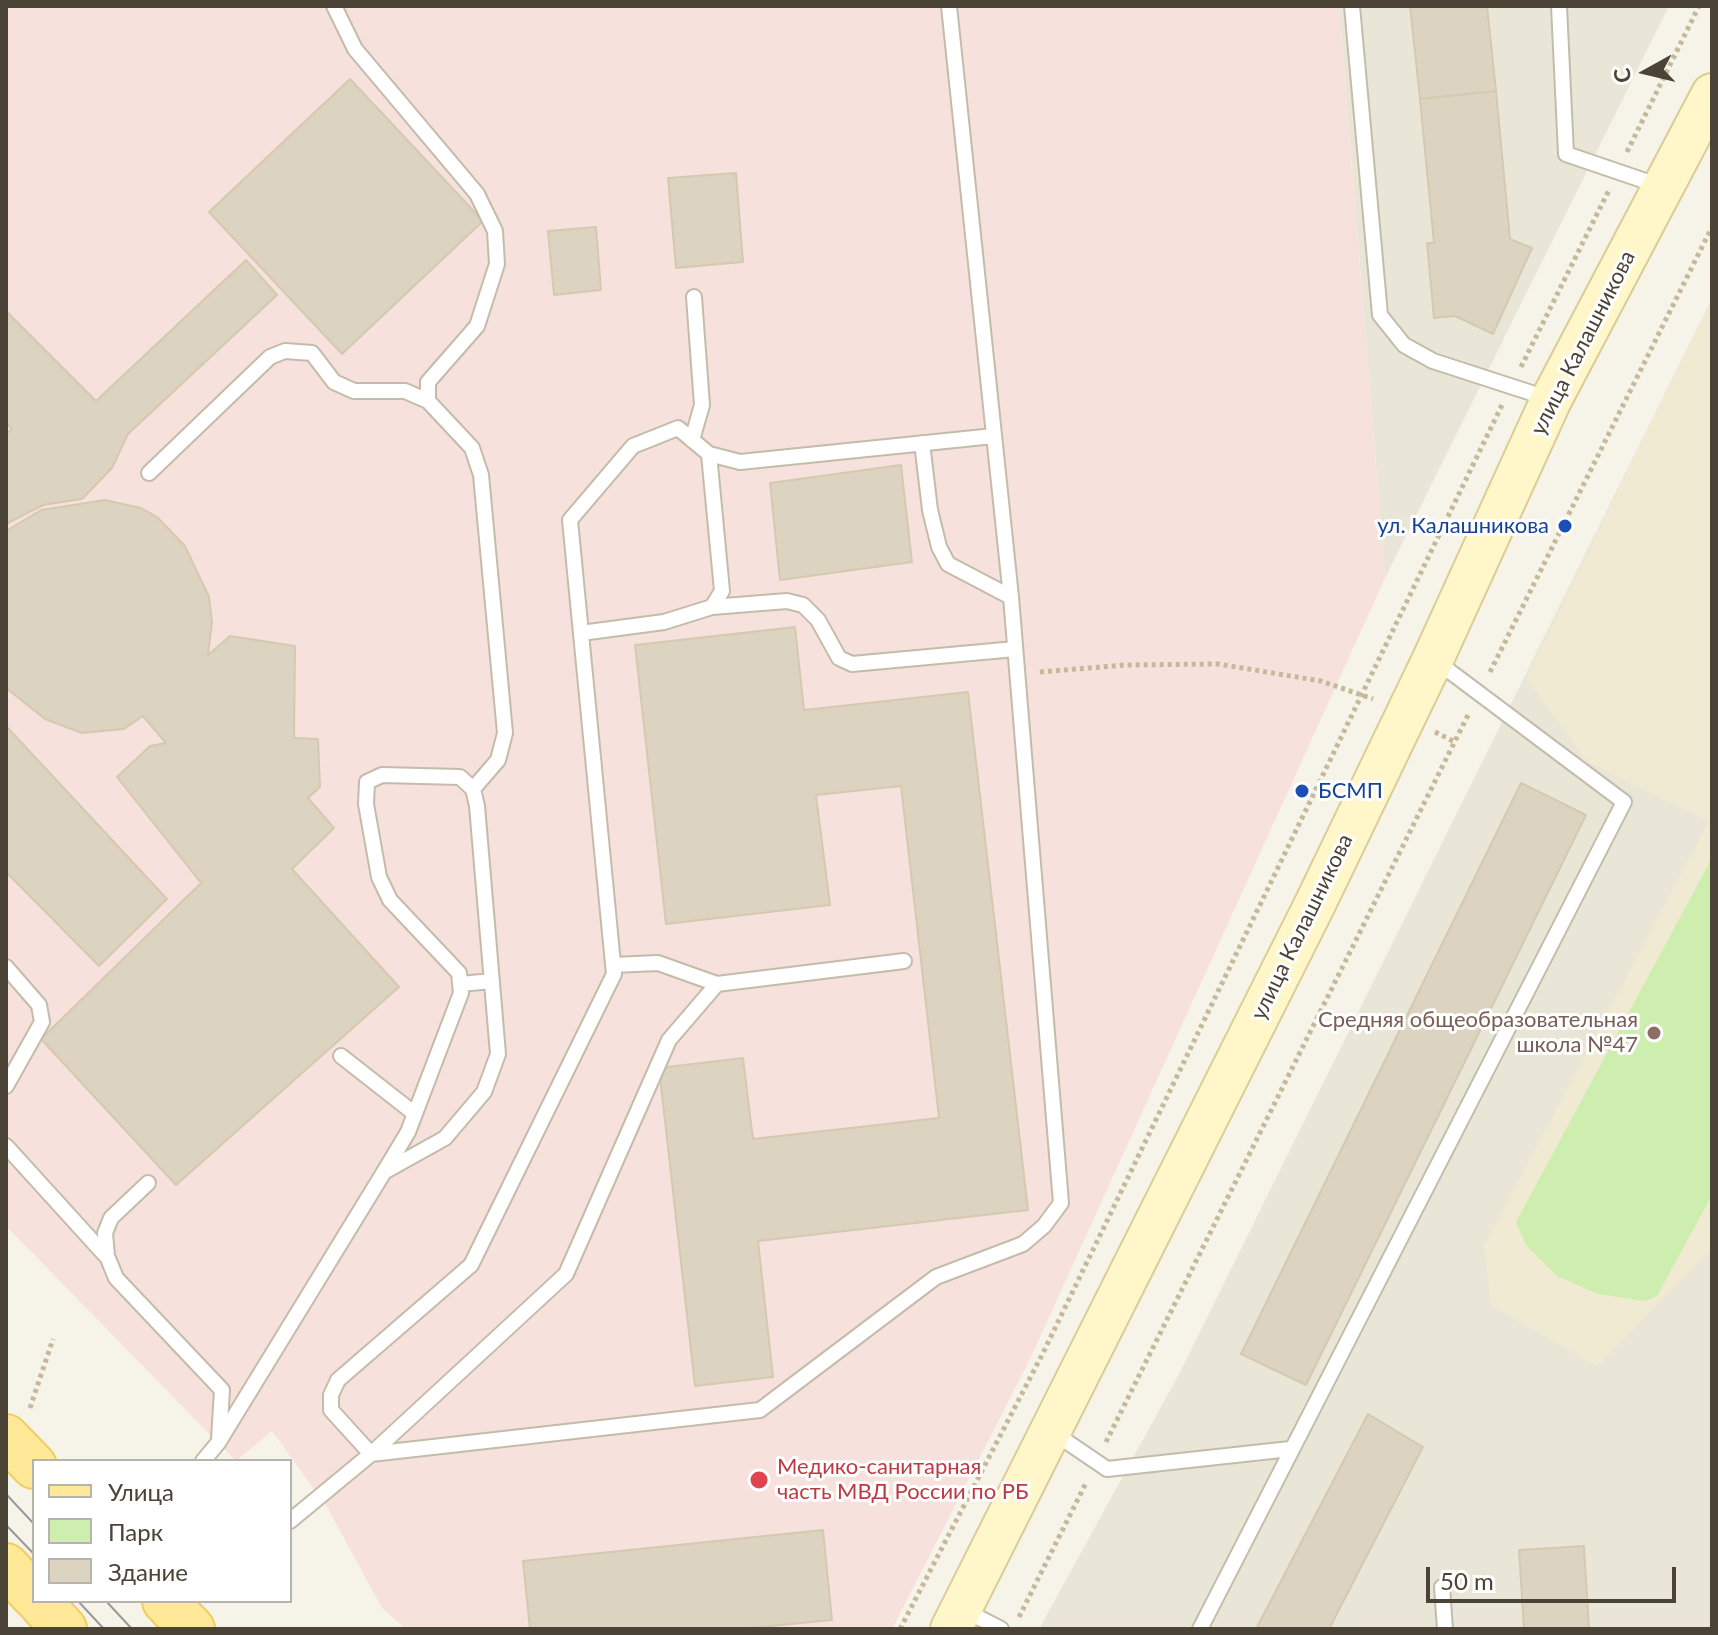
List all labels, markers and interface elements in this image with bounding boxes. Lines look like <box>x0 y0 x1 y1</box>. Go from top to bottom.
north arrow <box>1606 32 1686 112</box>
text: С <box>1607 66 1636 84</box>
street label: улица Калашникова <box>1525 246 1641 440</box>
place label: ул. Калашникова <box>1377 513 1549 539</box>
marker: ул. Калашникова <box>1556 517 1574 535</box>
place label: БСМП <box>1318 778 1383 804</box>
marker: БСМП <box>1293 782 1311 800</box>
street label: улица Калашникова <box>1246 830 1358 1024</box>
place label: Средняя общеобразовательная школа №47 <box>1318 1007 1638 1058</box>
marker: Средняя общеобразовательная школа №47 <box>1645 1024 1663 1042</box>
place label: Медико-санитарная часть МВД России по РБ <box>777 1454 1029 1506</box>
legend <box>32 1459 292 1603</box>
marker: Медико-санитарная часть МВД России по РБ <box>748 1469 770 1491</box>
text: Улица <box>108 1477 174 1506</box>
text: Парк <box>108 1517 163 1546</box>
scale bar <box>1430 1551 1680 1601</box>
text: Здание <box>108 1557 188 1586</box>
text: 50 m <box>1440 1566 1494 1595</box>

